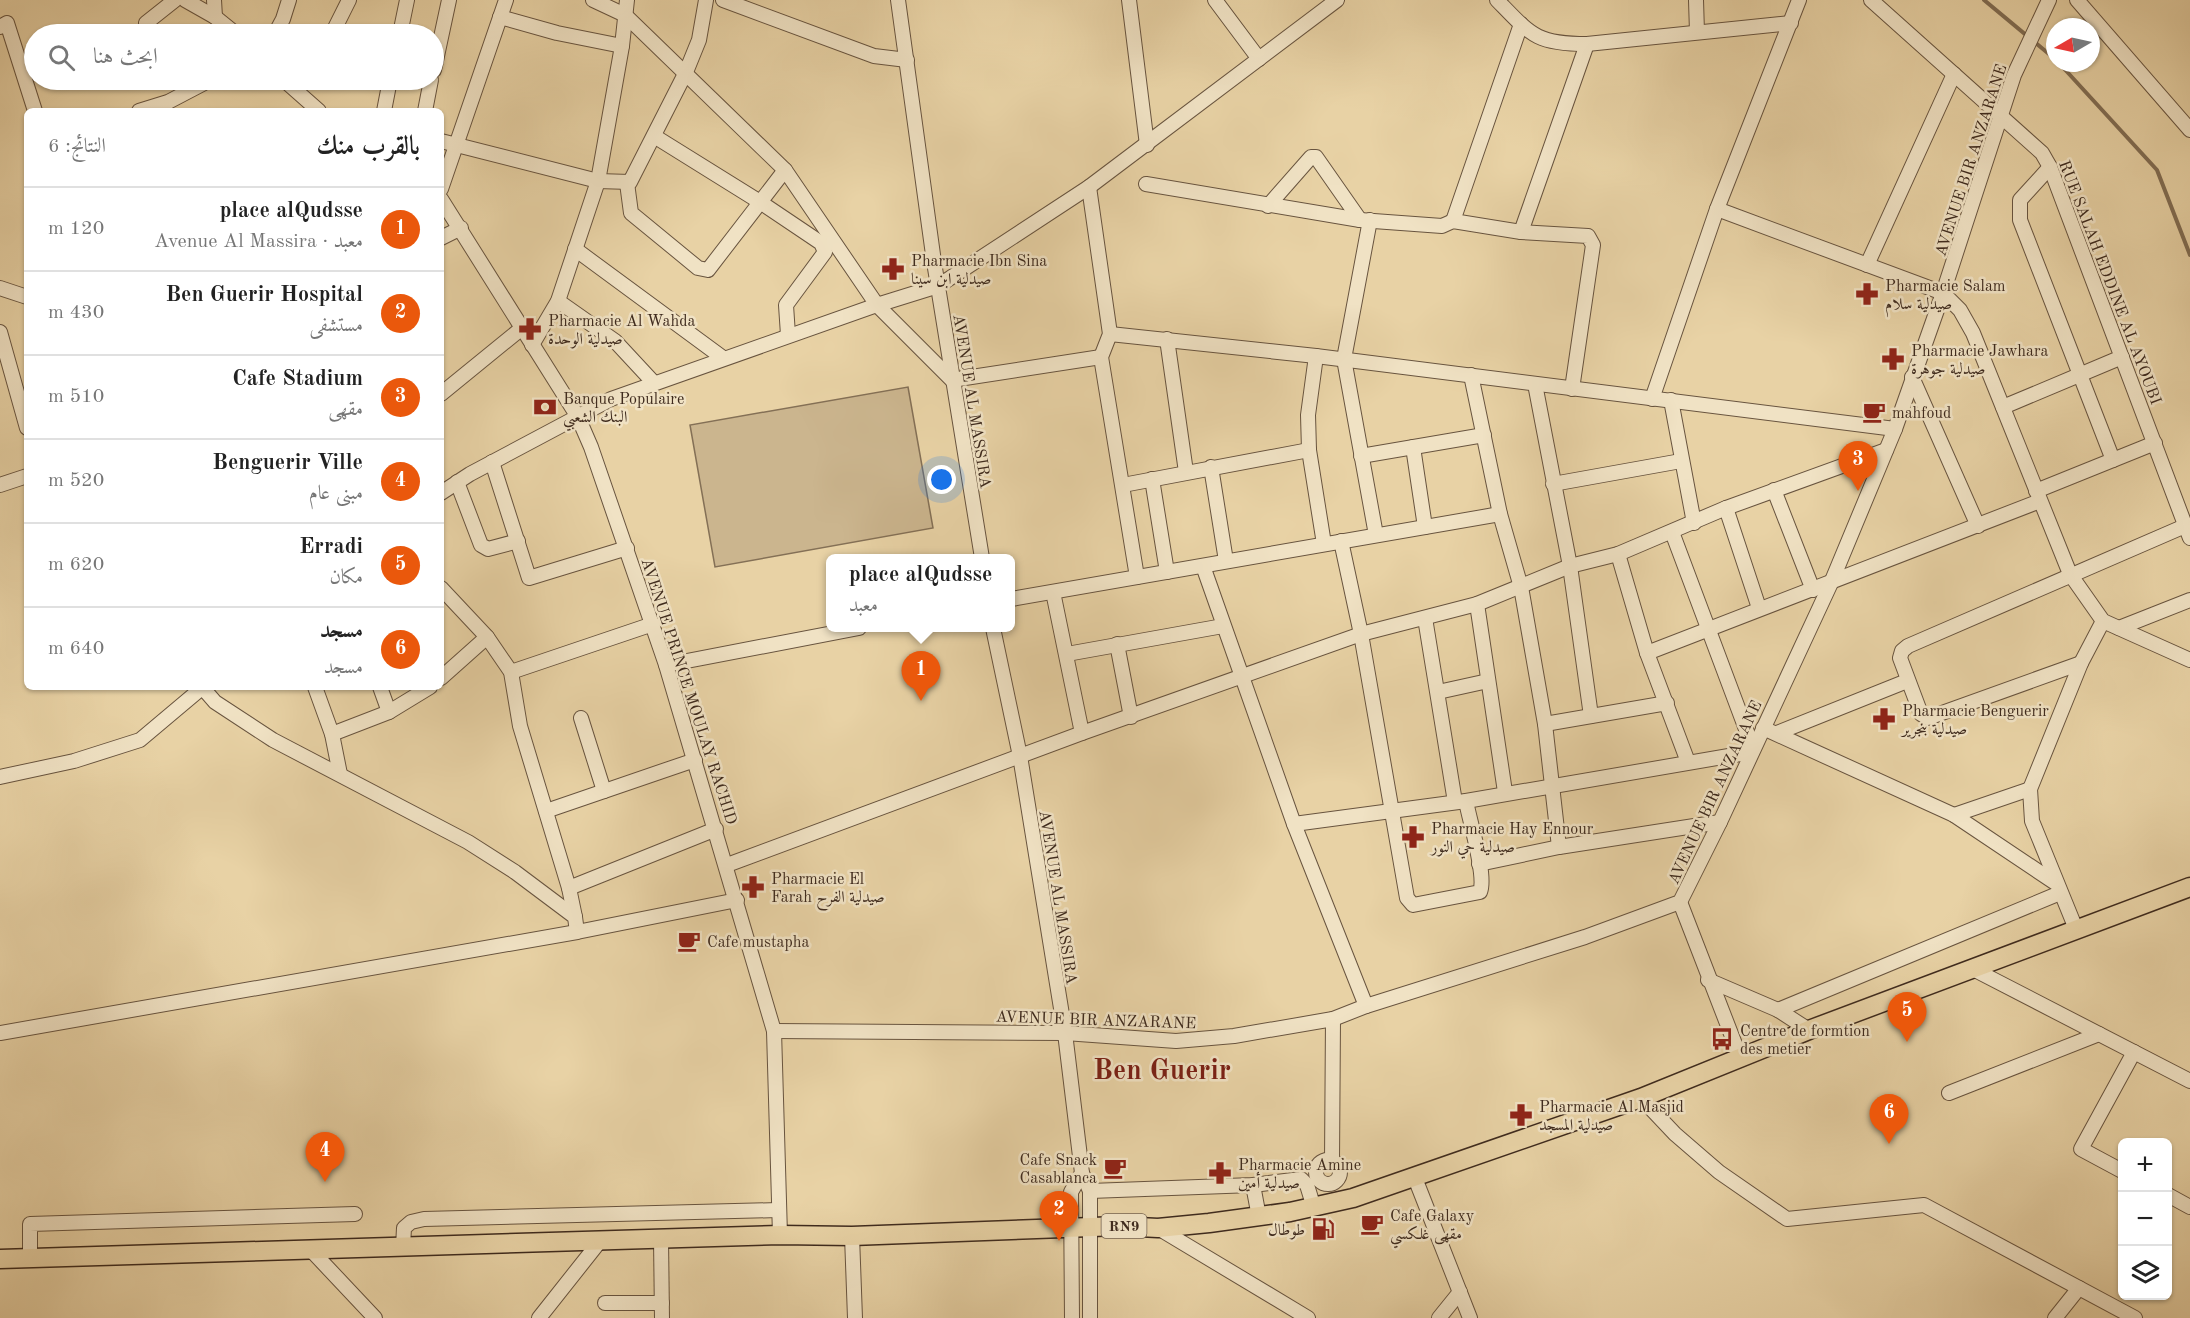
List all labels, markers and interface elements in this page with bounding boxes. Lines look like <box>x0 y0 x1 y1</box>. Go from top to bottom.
north arrow <box>2046 18 2100 72</box>
search box <box>24 24 444 90</box>
icon: search <box>45 41 78 74</box>
text: ابحث هنا <box>93 46 158 68</box>
street label: AVENUE BIR ANZARANE <box>1933 63 2011 259</box>
text: بالقرب منك <box>317 134 420 160</box>
text: النتائج: 6 <box>48 137 106 157</box>
street label: RUE SALAH EDDINE AL AYOUBI <box>2055 158 2163 407</box>
text: place alQudsse <box>219 200 363 222</box>
text: 120 m <box>48 219 104 239</box>
text: 1 <box>395 219 406 239</box>
text: معبد · Avenue Al Massira <box>154 232 363 252</box>
place label: Pharmacie Ibn Sina صيدلية ابن سينا <box>911 254 1047 289</box>
pharmacy icon: Pharmacie Ibn Sina صيدلية ابن سينا <box>880 256 906 282</box>
place label: Pharmacie Salam صيدلية سلام <box>1885 279 2006 318</box>
pharmacy icon: Pharmacie Salam صيدلية سلام <box>1854 281 1880 307</box>
text: Ben Guerir Hospital <box>165 284 363 306</box>
text: 430 m <box>48 303 104 323</box>
text: 2 <box>395 303 406 323</box>
street label: AVENUE AL MASSIRA <box>949 313 993 490</box>
place label: Pharmacie Al Wahda صيدلية الوحدة <box>548 314 696 349</box>
text: مستشفى <box>310 316 363 336</box>
pharmacy icon: Pharmacie Al Wahda صيدلية الوحدة <box>517 316 543 342</box>
place label: Pharmacie Jawhara صيدلية جوهرة <box>1911 344 2049 379</box>
pharmacy icon: Pharmacie Jawhara صيدلية جوهرة <box>1880 346 1906 372</box>
text: Cafe Stadium <box>232 368 363 390</box>
text: 510 m <box>48 387 104 407</box>
text: 3 <box>395 387 406 407</box>
place label: Banque Populaire البنك الشعبي <box>563 392 684 432</box>
bank icon: Banque Populaire البنك الشعبي <box>532 394 558 420</box>
cafe icon: mahfoud <box>1861 399 1887 425</box>
text: مقهى <box>328 400 363 420</box>
place label: mahfoud <box>1892 406 1951 422</box>
pin: 3 <box>1838 442 1878 491</box>
text: Benguerir Ville <box>212 452 363 474</box>
your location <box>927 465 956 494</box>
text: 520 m <box>48 471 104 491</box>
text: 4 <box>395 471 406 491</box>
text: مبنى عام <box>309 484 363 504</box>
text: Erradi <box>299 536 363 558</box>
popup <box>826 554 1015 632</box>
text: 620 m <box>48 555 104 575</box>
text: 5 <box>395 555 406 575</box>
street label: AVENUE PRINCE MOULAY RACHID <box>637 556 739 827</box>
text: place alQudsse <box>849 564 992 586</box>
text: مكان <box>329 568 363 588</box>
text: معبد <box>849 596 878 616</box>
text: مسجد <box>320 620 363 642</box>
text: 640 m <box>48 639 104 659</box>
text: 6 <box>395 639 406 659</box>
pin: 1 <box>902 652 940 701</box>
text: مسجد <box>324 658 363 678</box>
street label: AVENUE BIR ANZARANE <box>1666 698 1766 887</box>
place label: Pharmacie Benguerir صيدلية بنجرير <box>1900 704 2049 739</box>
pharmacy icon: Pharmacie Benguerir صيدلية بنجرير <box>1871 706 1897 732</box>
street label: AVENUE AL MASSIRA <box>1035 809 1079 986</box>
place label: Pharmacie Hay Ennour صيدلية حي النور <box>1429 822 1594 859</box>
pharmacy icon: Pharmacie Hay Ennour صيدلية حي النور <box>1400 824 1426 850</box>
place label: Pharmacie El Farah صيدلية الفرح <box>771 872 885 911</box>
pharmacy icon: Pharmacie El Farah صيدلية الفرح <box>740 874 766 900</box>
cafe icon: Cafe mustapha <box>676 928 702 954</box>
place label: Cafe mustapha <box>707 935 809 951</box>
pin: 5 <box>1888 992 1926 1042</box>
street label: AVENUE BIR ANZARANE <box>995 1009 1197 1032</box>
place label: Centre de formtion des metier <box>1740 1024 1870 1058</box>
bus stop icon: Centre de formtion des metier <box>1709 1026 1735 1052</box>
district label: Ben Guerir <box>1093 1058 1231 1086</box>
pin: 6 <box>1870 1094 1908 1144</box>
place label: Pharmacie Al Masjid صيدلية المسجد <box>1539 1100 1684 1134</box>
pharmacy icon: Pharmacie Al Masjid صيدلية المسجد <box>1508 1102 1534 1128</box>
pin: 4 <box>306 1132 344 1182</box>
map controls <box>2118 1138 2172 1300</box>
button: + <box>2118 1138 2172 1192</box>
place label: Cafe Snack Casablanca <box>1019 1153 1097 1187</box>
cafe icon: Cafe Snack Casablanca <box>1102 1155 1128 1181</box>
place label: Pharmacie Amine صيدلية أمين <box>1238 1158 1361 1192</box>
pharmacy icon: Pharmacie Amine صيدلية أمين <box>1207 1160 1233 1186</box>
pin: 2 <box>1040 1192 1078 1241</box>
button: − <box>2118 1192 2172 1246</box>
place label: Cafe Galaxy مقهى غلكسي <box>1390 1209 1475 1249</box>
cafe icon: Cafe Galaxy مقهى غلكسي <box>1359 1211 1385 1237</box>
road number: RN9 <box>1102 1214 1146 1238</box>
fuel station icon: طوطال <box>1310 1216 1336 1242</box>
place label: طوطال <box>1268 1223 1305 1240</box>
button: layers <box>2118 1246 2172 1300</box>

